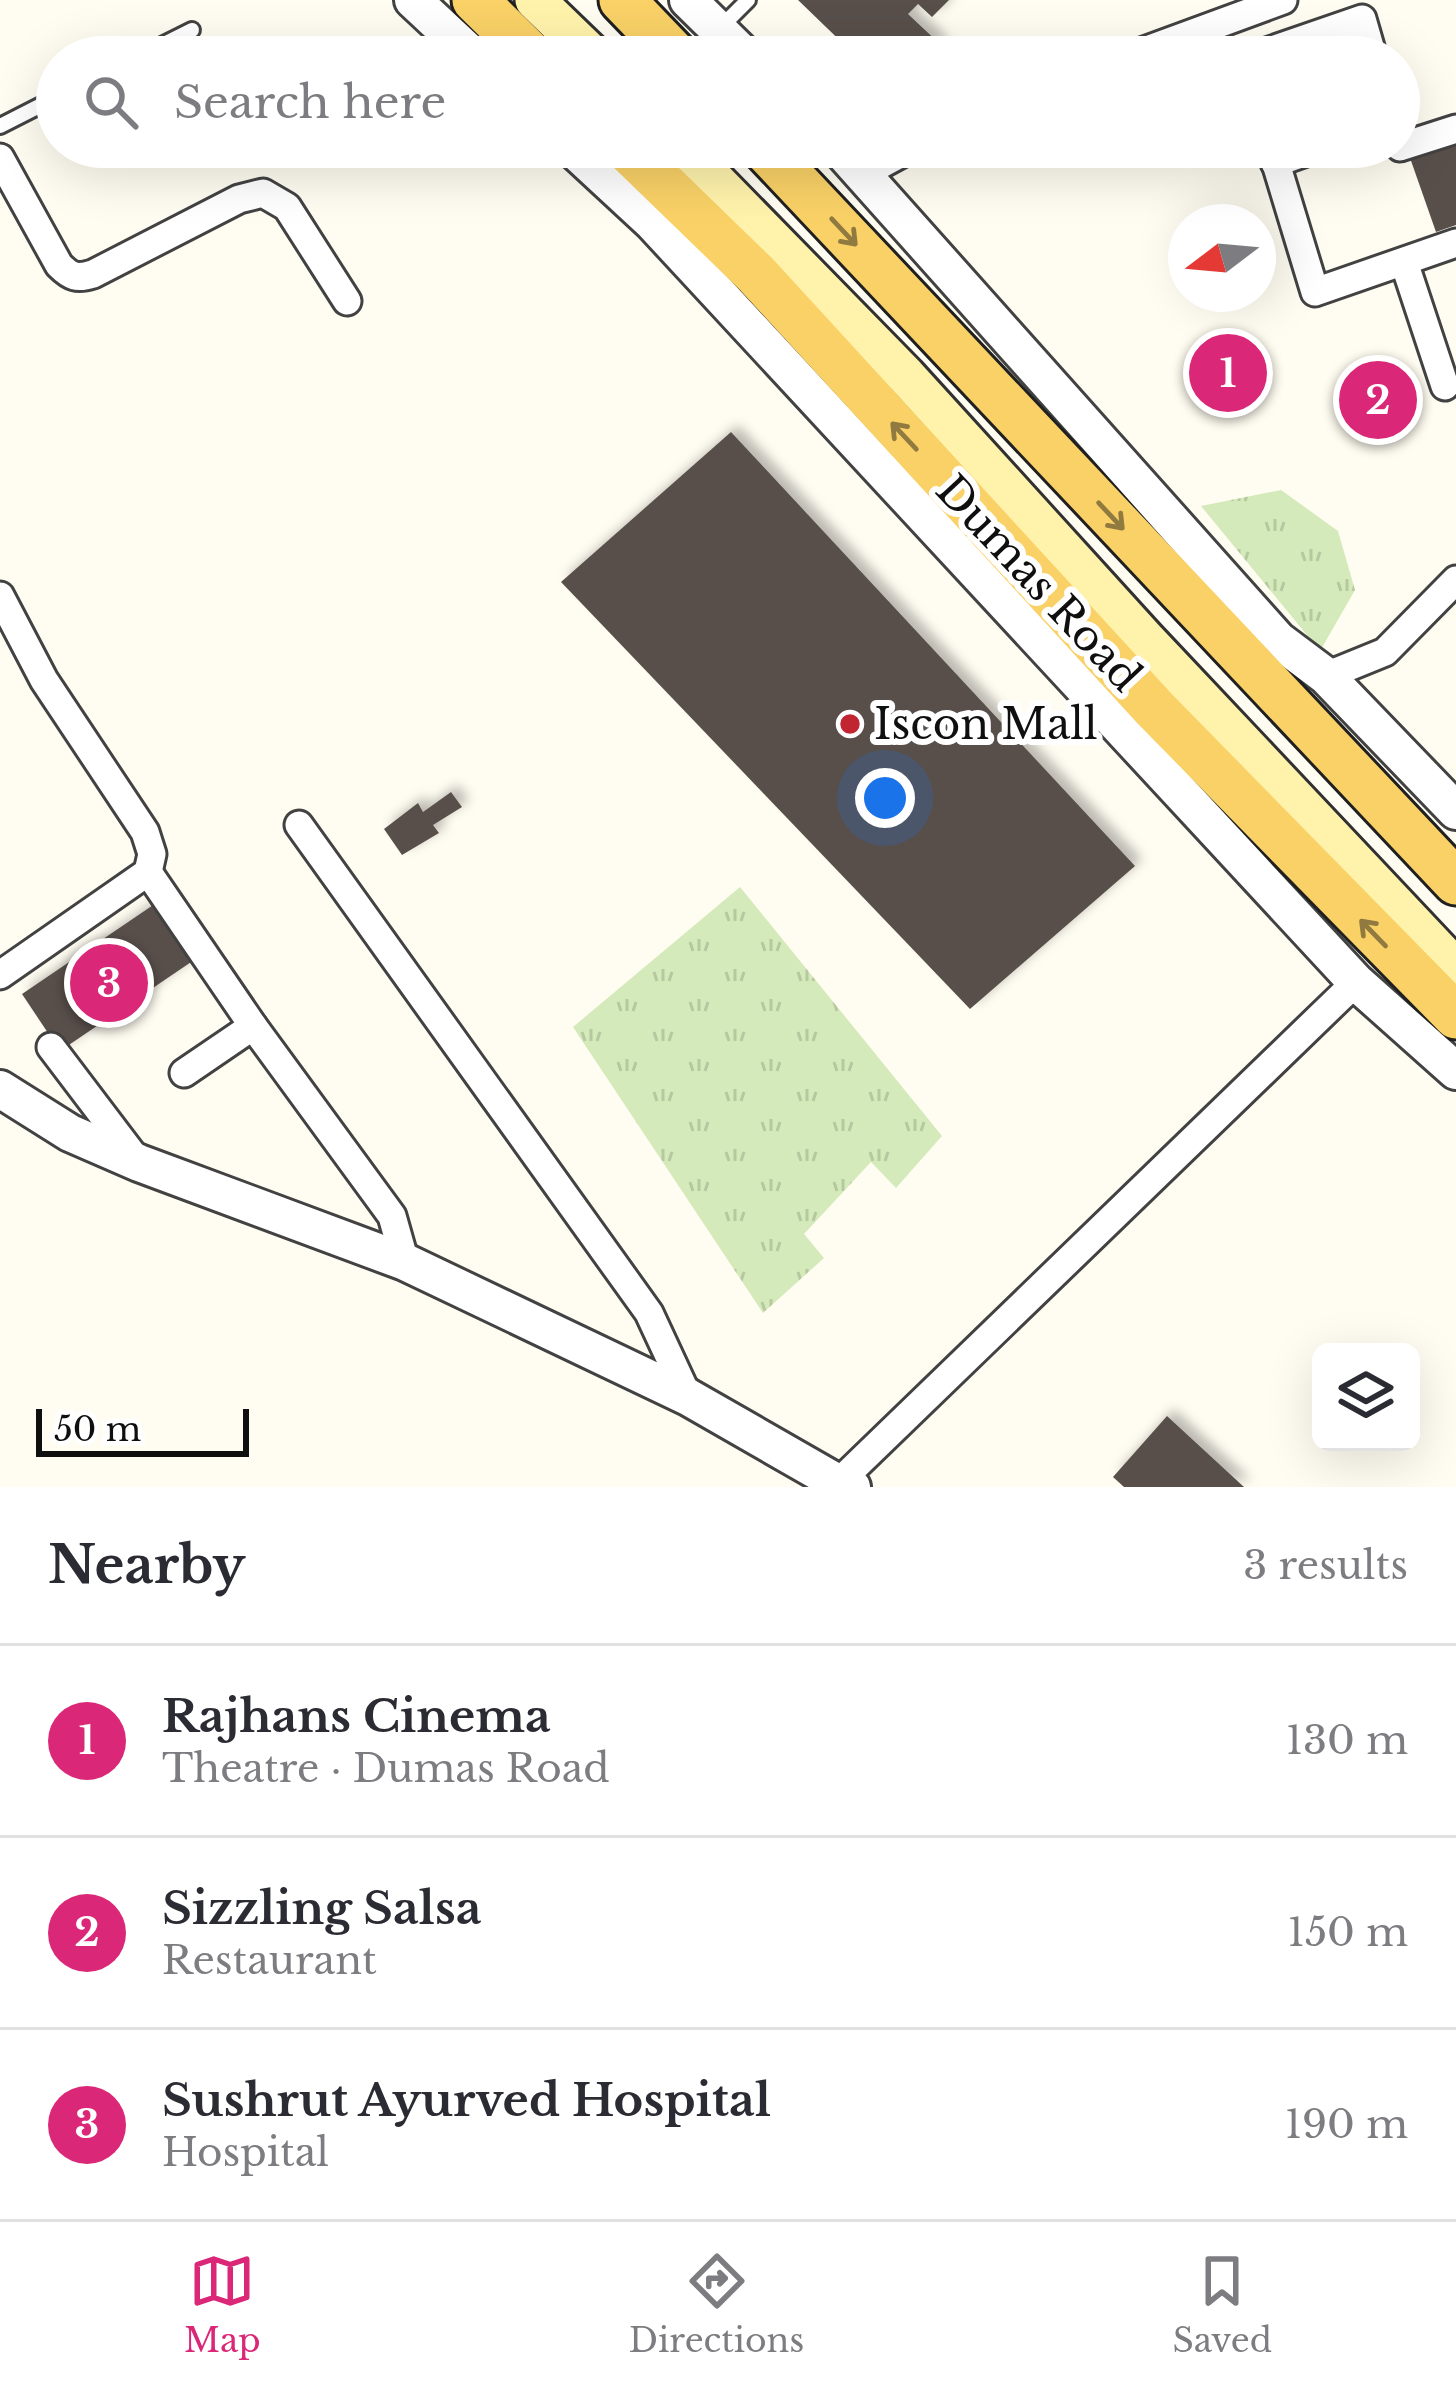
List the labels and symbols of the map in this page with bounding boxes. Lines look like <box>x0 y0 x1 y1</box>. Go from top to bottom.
north arrow <box>1168 204 1276 312</box>
one-way arrow <box>830 216 857 246</box>
pin: 1 <box>1189 328 1267 418</box>
pin: 2 <box>1339 355 1417 445</box>
one-way arrow <box>891 421 918 451</box>
street label: Dumas Road <box>926 464 1152 702</box>
one-way arrow <box>1097 500 1125 530</box>
place label: Iscon Mall <box>874 698 1098 750</box>
marker: Iscon Mall <box>837 711 863 737</box>
your location <box>855 768 915 828</box>
one-way arrow <box>1360 919 1388 948</box>
pin: 3 <box>70 938 148 1028</box>
scale bar <box>36 1403 249 1456</box>

